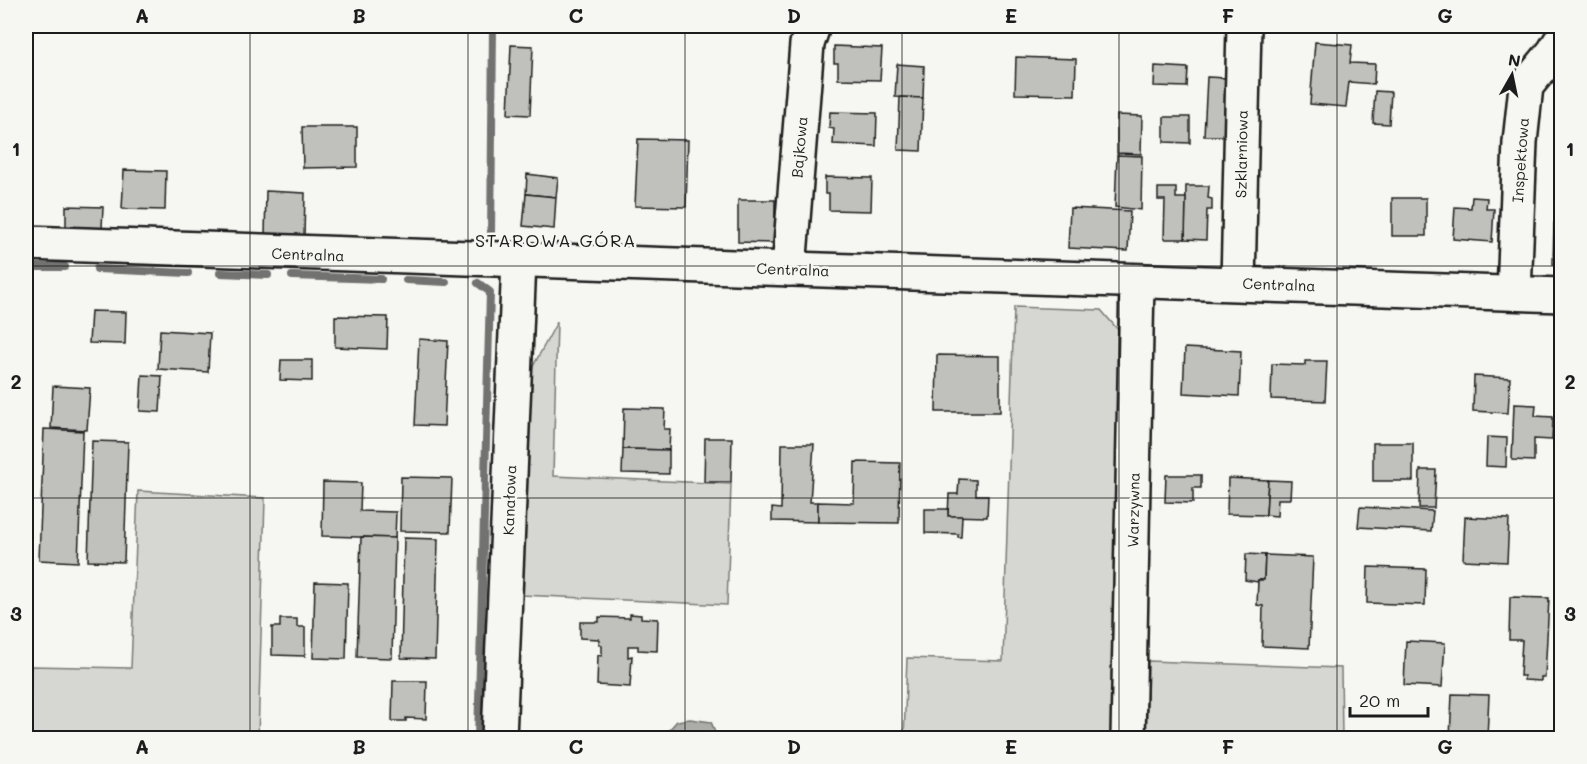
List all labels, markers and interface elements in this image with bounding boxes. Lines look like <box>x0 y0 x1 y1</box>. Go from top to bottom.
text: A <box>135 2 149 28</box>
text: B <box>352 2 366 28</box>
text: C <box>569 2 584 28</box>
text: D <box>787 2 801 28</box>
text: E <box>1005 2 1017 28</box>
text: F <box>1222 2 1235 28</box>
text: G <box>1437 2 1453 28</box>
north arrow <box>1482 45 1542 105</box>
text: N <box>1507 48 1522 71</box>
street label: Szklarniowa <box>1230 110 1252 198</box>
street label: Bajkowa <box>786 115 812 179</box>
street label: Inspektowa <box>1507 117 1533 203</box>
text: 1 <box>12 135 20 161</box>
text: 1 <box>1566 135 1574 161</box>
district label: STAROWA GÓRA <box>475 228 637 252</box>
street label: Centralna <box>271 243 345 265</box>
street label: Centralna <box>756 258 830 280</box>
street label: Centralna <box>1242 273 1316 295</box>
text: 2 <box>10 368 22 394</box>
text: 2 <box>1564 368 1576 394</box>
street label: Kanałowa <box>498 464 520 536</box>
street label: Warzywna <box>1122 472 1144 548</box>
text: 3 <box>10 600 22 626</box>
text: 3 <box>1564 600 1576 626</box>
scale bar <box>1350 680 1428 718</box>
text: 20 m <box>1359 688 1400 712</box>
text: A <box>135 733 149 759</box>
text: B <box>352 733 366 759</box>
text: C <box>569 733 584 759</box>
text: D <box>787 733 801 759</box>
text: E <box>1005 733 1017 759</box>
text: F <box>1222 733 1235 759</box>
text: G <box>1437 733 1453 759</box>

